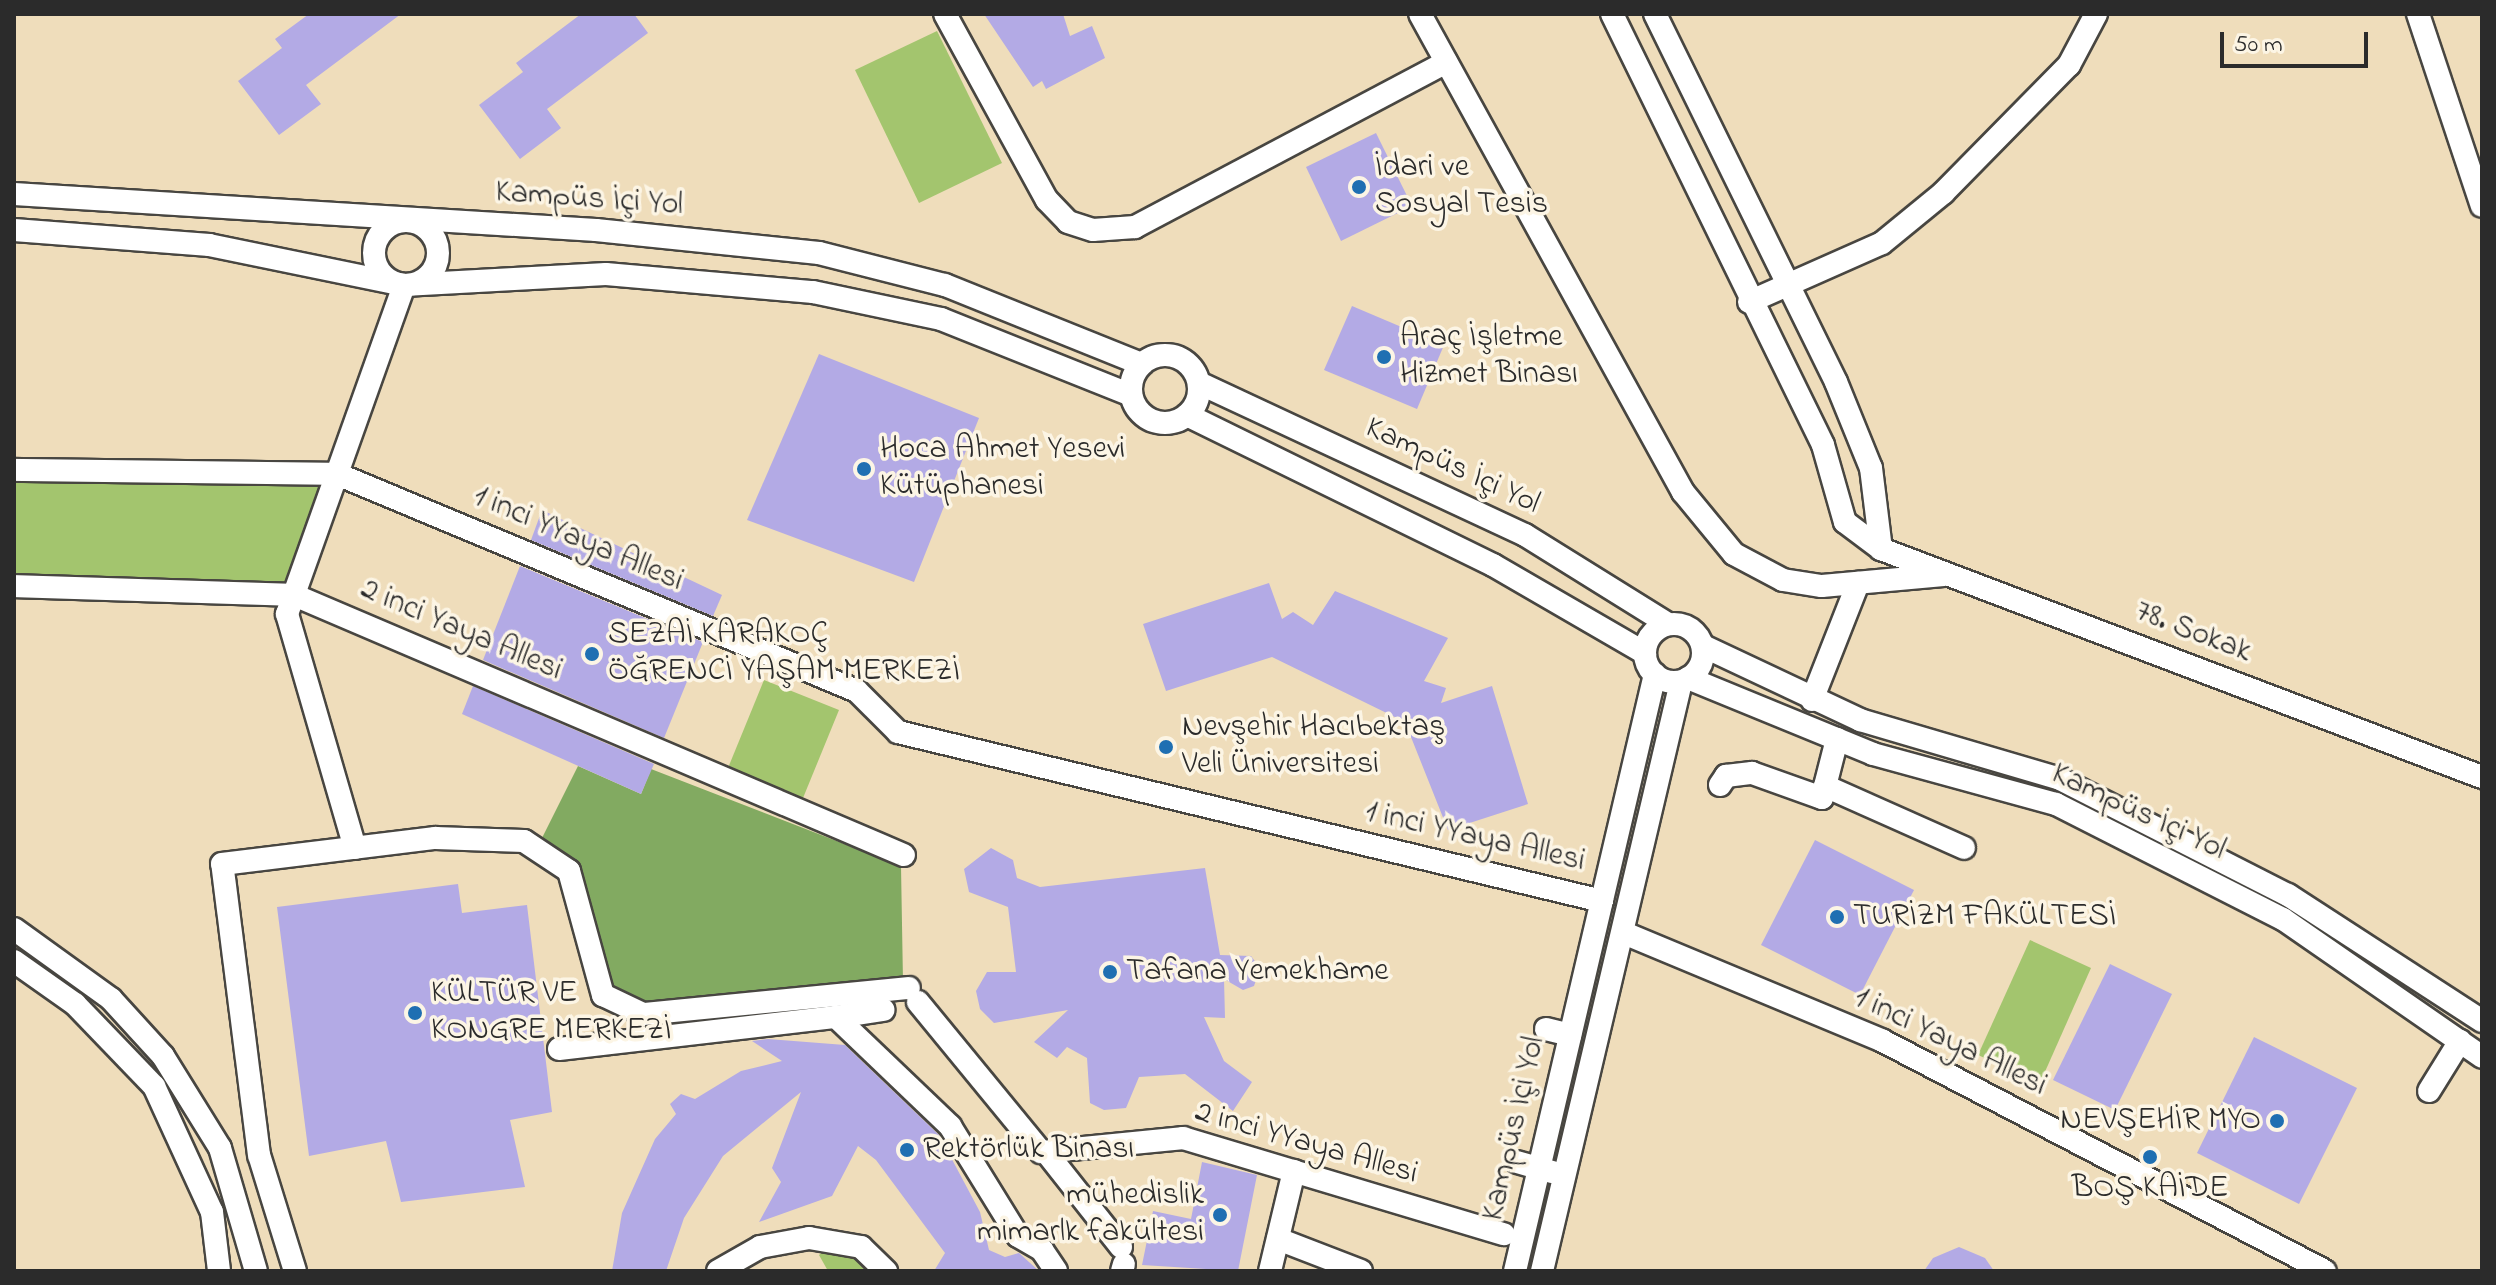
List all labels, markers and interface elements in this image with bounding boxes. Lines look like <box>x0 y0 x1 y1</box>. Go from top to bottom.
scale bar <box>2224 16 2372 66</box>
text: 50 m <box>2234 28 2283 63</box>
place label: İdari ve Sosyal Tesis <box>1375 150 1548 225</box>
street label: Kampüs İçi Yol <box>494 174 684 226</box>
marker: İdari ve Sosyal Tesis <box>1350 178 1368 196</box>
place label: Araç İşletme Hizmet Binası <box>1400 320 1578 395</box>
marker: Araç İşletme Hizmet Binası <box>1375 348 1393 366</box>
street label: Kampüs İçi Yol <box>1359 410 1545 524</box>
place label: Hoca Ahmet Yesevi Kütüphanesi <box>880 432 1125 507</box>
marker: Hoca Ahmet Yesevi Kütüphanesi <box>855 460 873 478</box>
street label: 1 inci YYaya Allesi <box>467 479 689 601</box>
street label: 2 inci Yaya Allesi <box>354 571 568 691</box>
street label: 78. Sokak <box>2130 593 2256 673</box>
place label: SEZAİ KARAKOÇ ÖĞRENCİ YAŞAM MERKEZİ <box>608 617 960 692</box>
marker: SEZAİ KARAKOÇ ÖĞRENCİ YAŞAM MERKEZİ <box>583 645 601 663</box>
place label: Nevşehir Hacıbektaş Veli Üniversitesi <box>1182 710 1445 785</box>
marker: Nevşehir Hacıbektaş Veli Üniversitesi <box>1157 738 1175 756</box>
street label: Kampüs İçi Yol <box>2045 756 2231 870</box>
street label: 1 inci YYaya Allesi <box>1361 794 1589 882</box>
place label: TURİZM FAKÜLTESİ <box>1853 898 2116 936</box>
marker: TURİZM FAKÜLTESİ <box>1828 908 1846 926</box>
place label: Tafana Yemekhame <box>1126 953 1389 991</box>
marker: Tafana Yemekhame <box>1101 963 1119 981</box>
place label: KÜLTÜR VE KONGRE MERKEZİ <box>431 976 671 1051</box>
street label: 1 inci Yaya Allesi <box>1847 980 2053 1106</box>
marker: KÜLTÜR VE KONGRE MERKEZİ <box>406 1004 424 1022</box>
street label: Kampüs İçi Yol <box>1475 1033 1555 1225</box>
street label: 2 inci YYaya Allesi <box>1190 1094 1422 1194</box>
place label: NEVŞEHİR MYO <box>2060 1102 2261 1140</box>
marker: NEVŞEHİR MYO <box>2268 1112 2286 1130</box>
place label: Rektörlük Binası <box>923 1131 1134 1169</box>
marker: Rektörlük Binası <box>898 1141 916 1159</box>
marker: BOŞ KAİDE <box>2141 1148 2159 1166</box>
place label: BOŞ KAİDE <box>2072 1170 2228 1208</box>
place label: mühedislik mimarlk fakültesi <box>977 1178 1204 1253</box>
marker: mühedislik mimarlk fakültesi <box>1211 1206 1229 1224</box>

